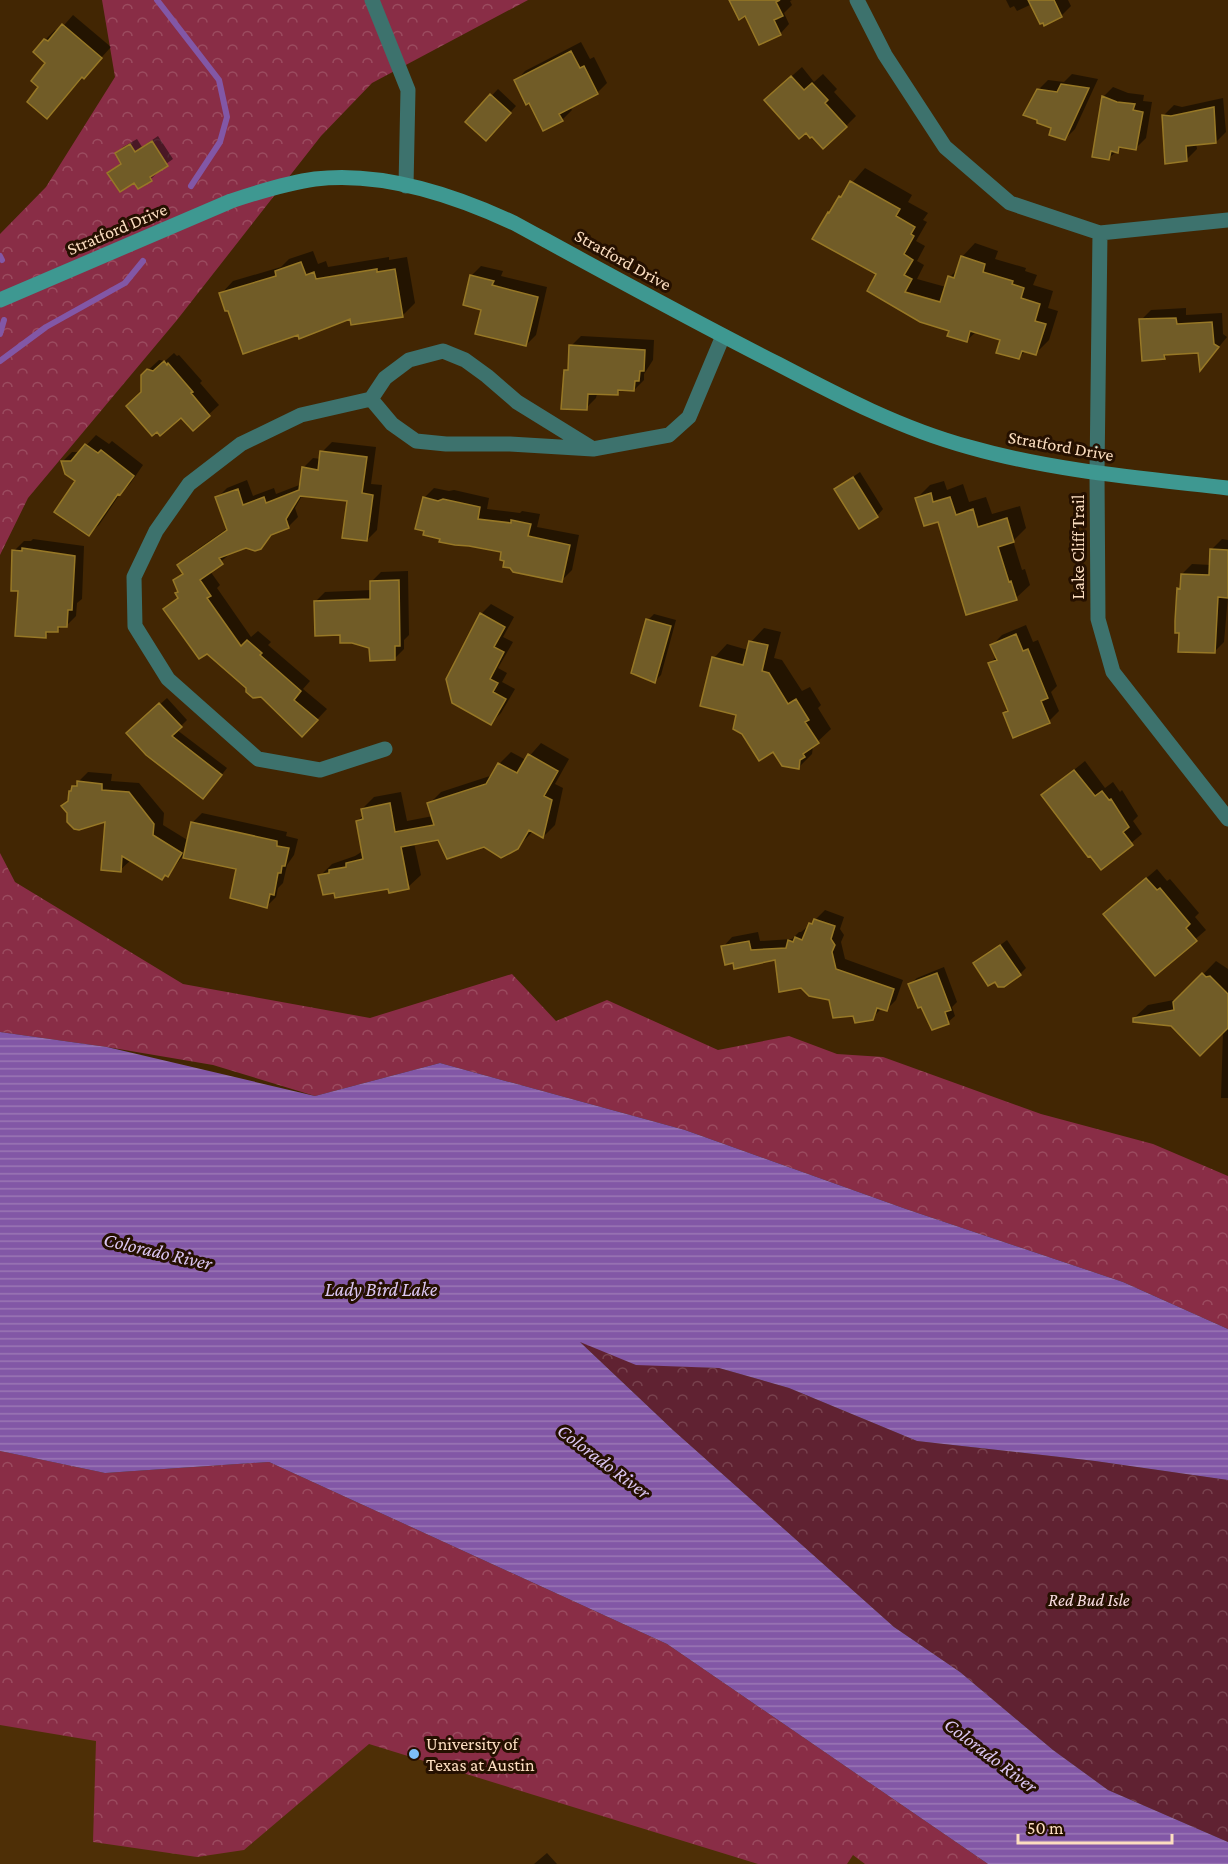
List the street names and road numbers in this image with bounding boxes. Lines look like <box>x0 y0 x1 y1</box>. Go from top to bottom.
street label: Stratford Drive <box>64 199 170 259</box>
street label: Stratford Drive <box>571 225 675 295</box>
street label: Stratford Drive <box>1007 427 1115 465</box>
street label: Lake Cliff Trail <box>1068 494 1088 599</box>

